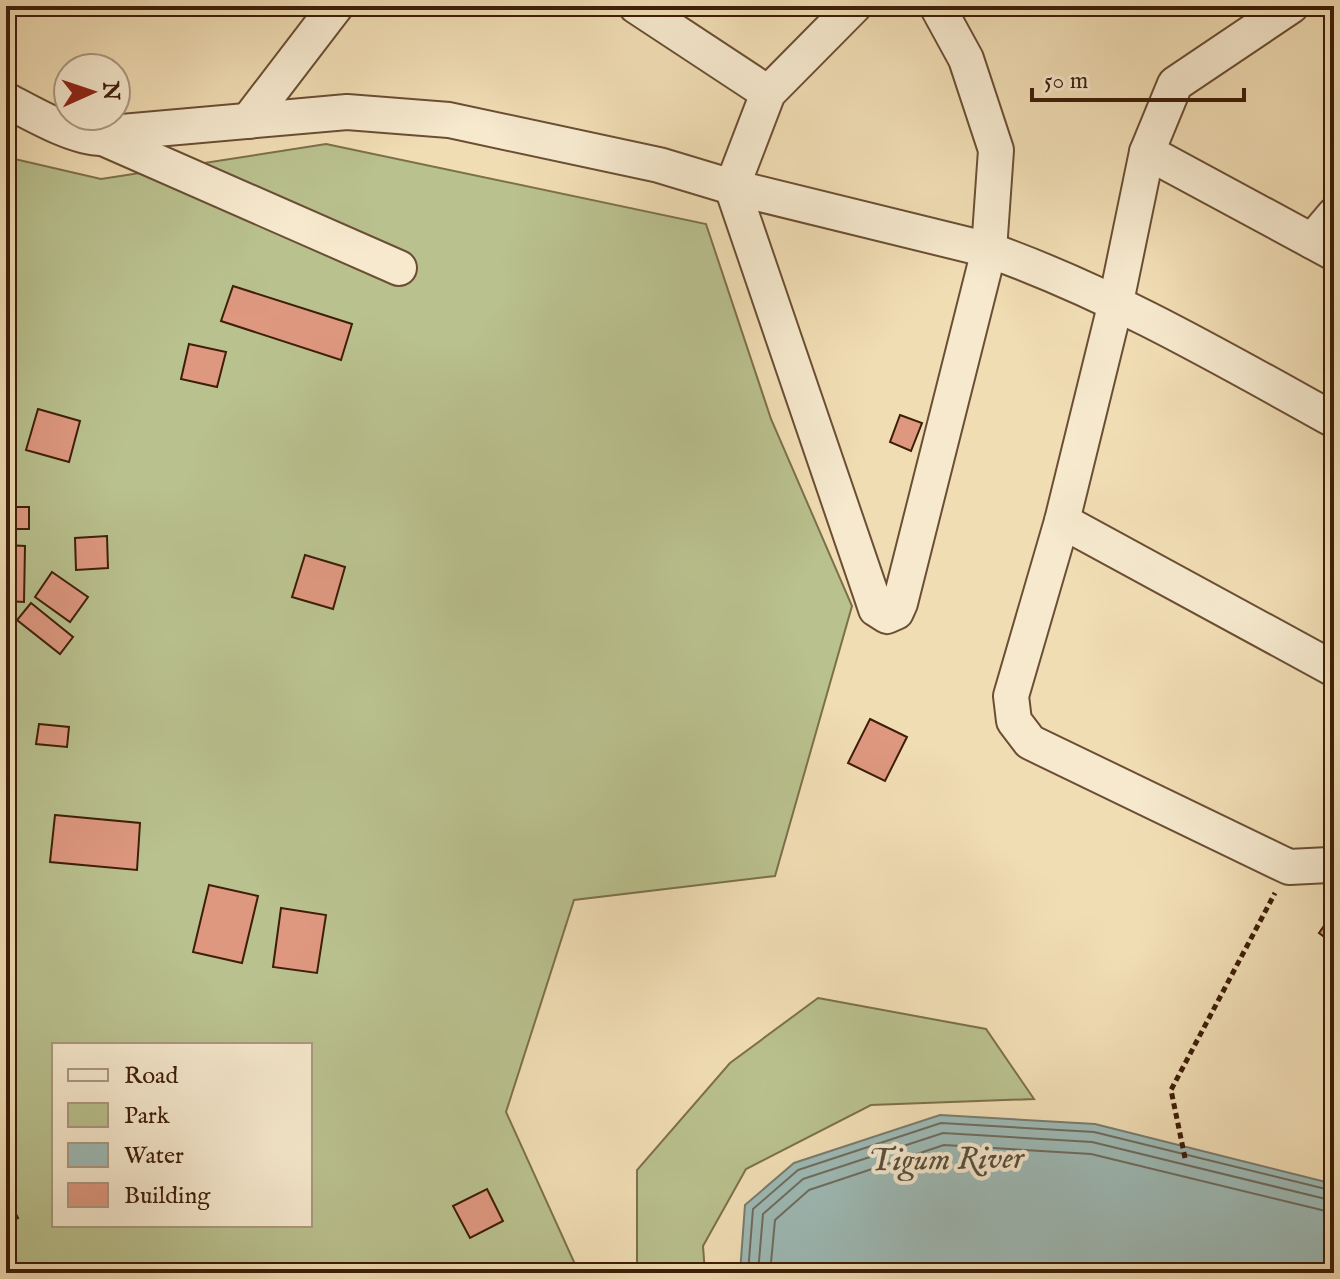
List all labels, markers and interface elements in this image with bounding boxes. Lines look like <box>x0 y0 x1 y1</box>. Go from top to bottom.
north arrow <box>52 52 132 132</box>
scale bar <box>1032 52 1244 102</box>
text: 50 m <box>1044 66 1088 97</box>
text: N <box>95 80 124 101</box>
legend <box>52 1043 312 1227</box>
text: Road <box>124 1061 178 1092</box>
text: Park <box>124 1101 170 1132</box>
water label: Tigum River <box>868 1139 1026 1182</box>
text: Water <box>124 1141 184 1172</box>
text: Building <box>124 1181 211 1212</box>

